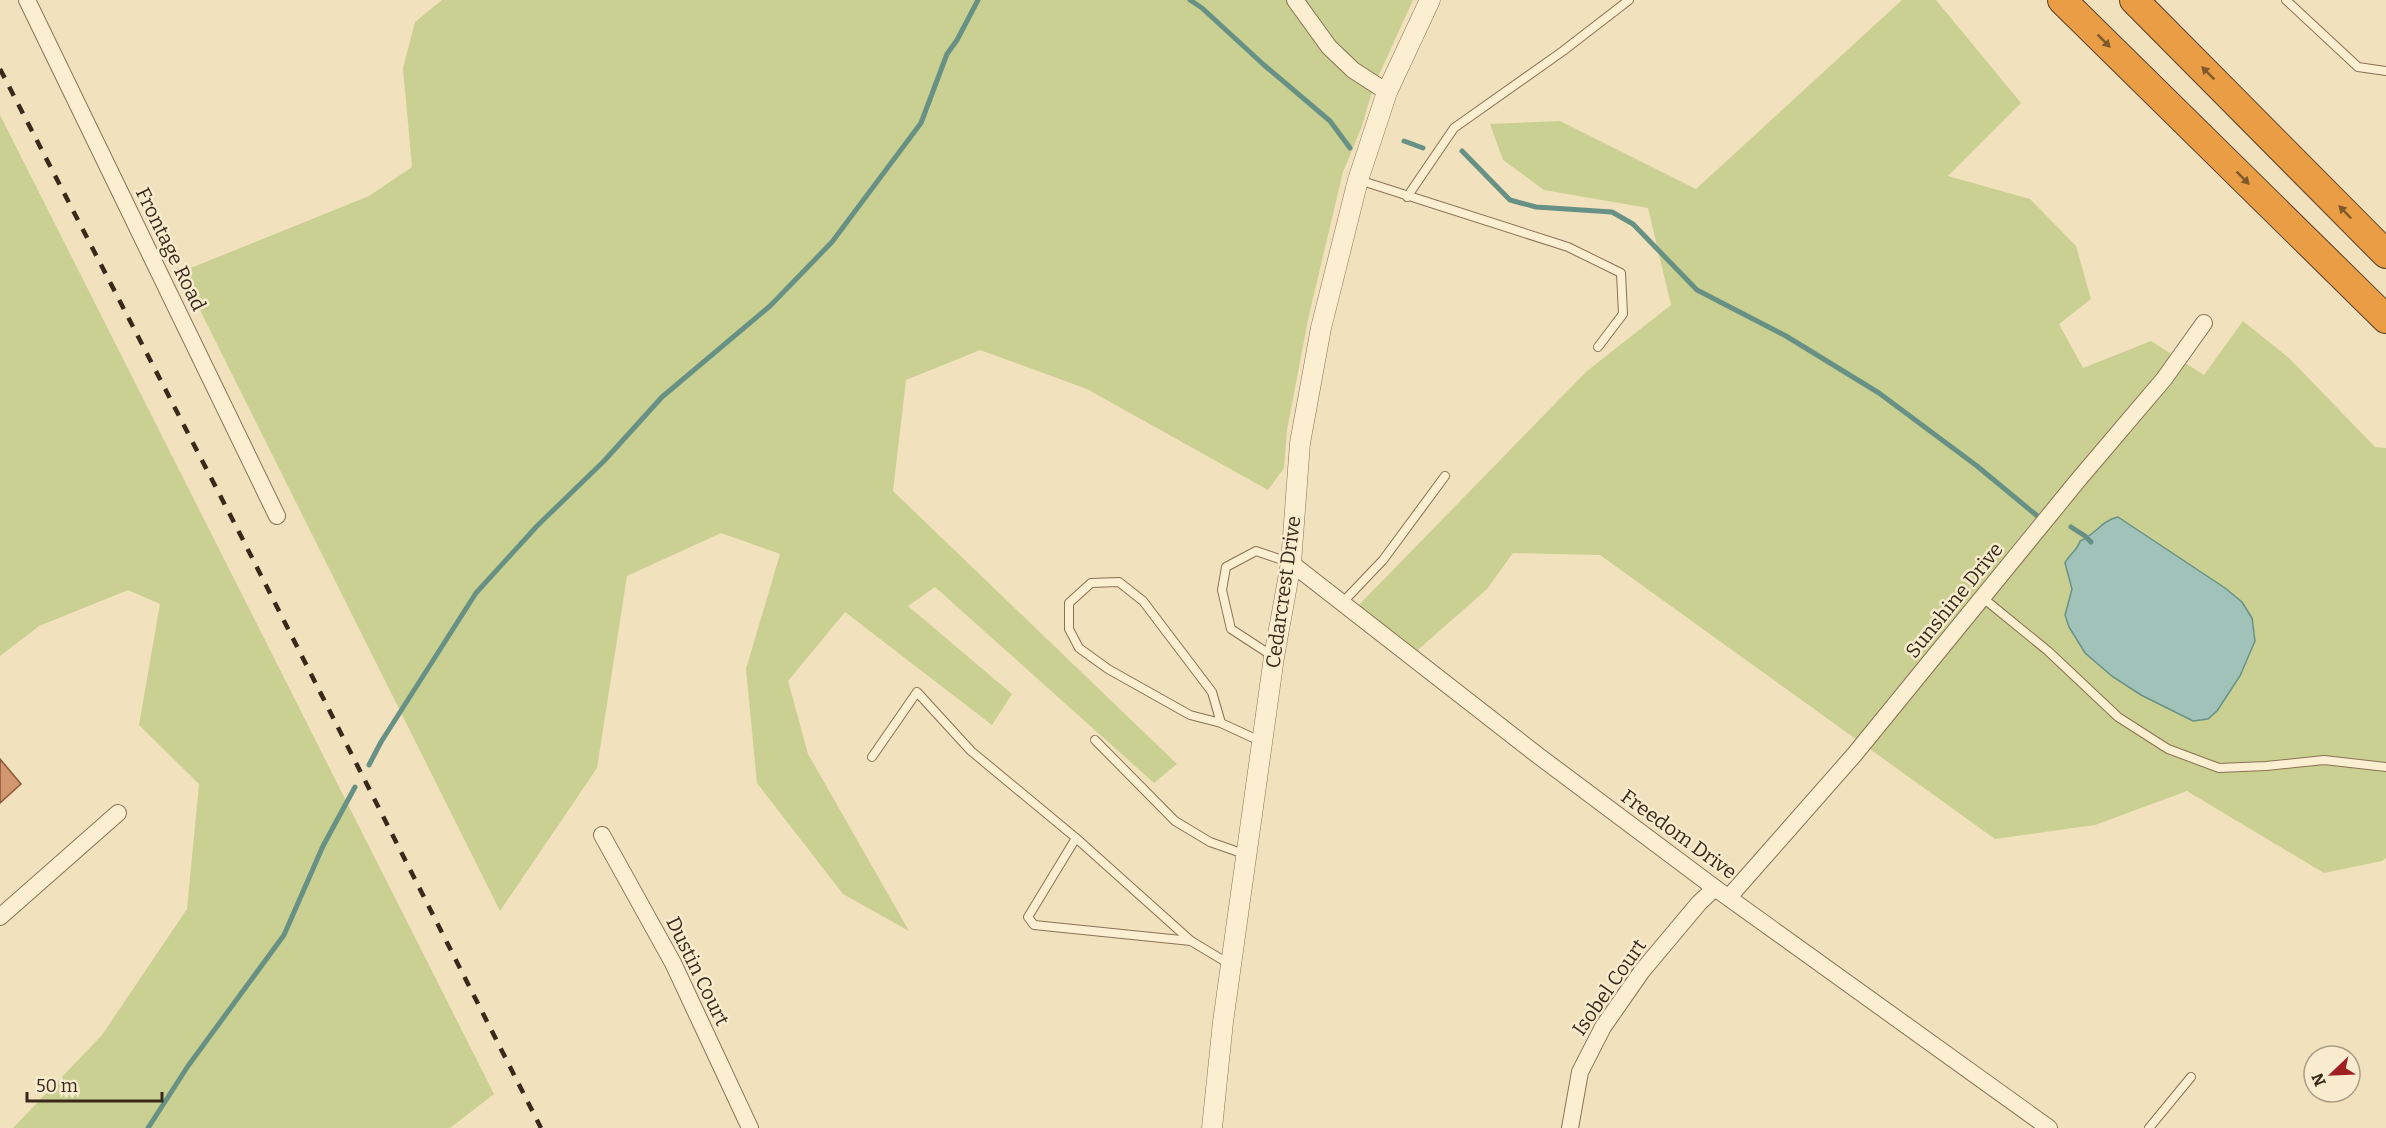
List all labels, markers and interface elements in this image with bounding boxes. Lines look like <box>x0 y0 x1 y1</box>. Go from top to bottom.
one-way arrow <box>2096 34 2111 48</box>
one-way arrow <box>2201 66 2215 81</box>
one-way arrow <box>2235 170 2249 184</box>
street label: Frontage Road <box>131 183 211 315</box>
one-way arrow <box>2338 205 2352 220</box>
street label: Cedarcrest Drive <box>1260 514 1306 670</box>
street label: Sunshine Drive <box>1900 537 2008 663</box>
street label: Freedom Drive <box>1617 784 1741 884</box>
street label: Dustin Court <box>661 913 735 1029</box>
street label: Isobel Court <box>1567 934 1651 1040</box>
north arrow <box>2302 1044 2362 1104</box>
scale bar <box>27 1065 162 1103</box>
text: N <box>2307 1070 2330 1089</box>
text: 50 m <box>36 1075 78 1097</box>

